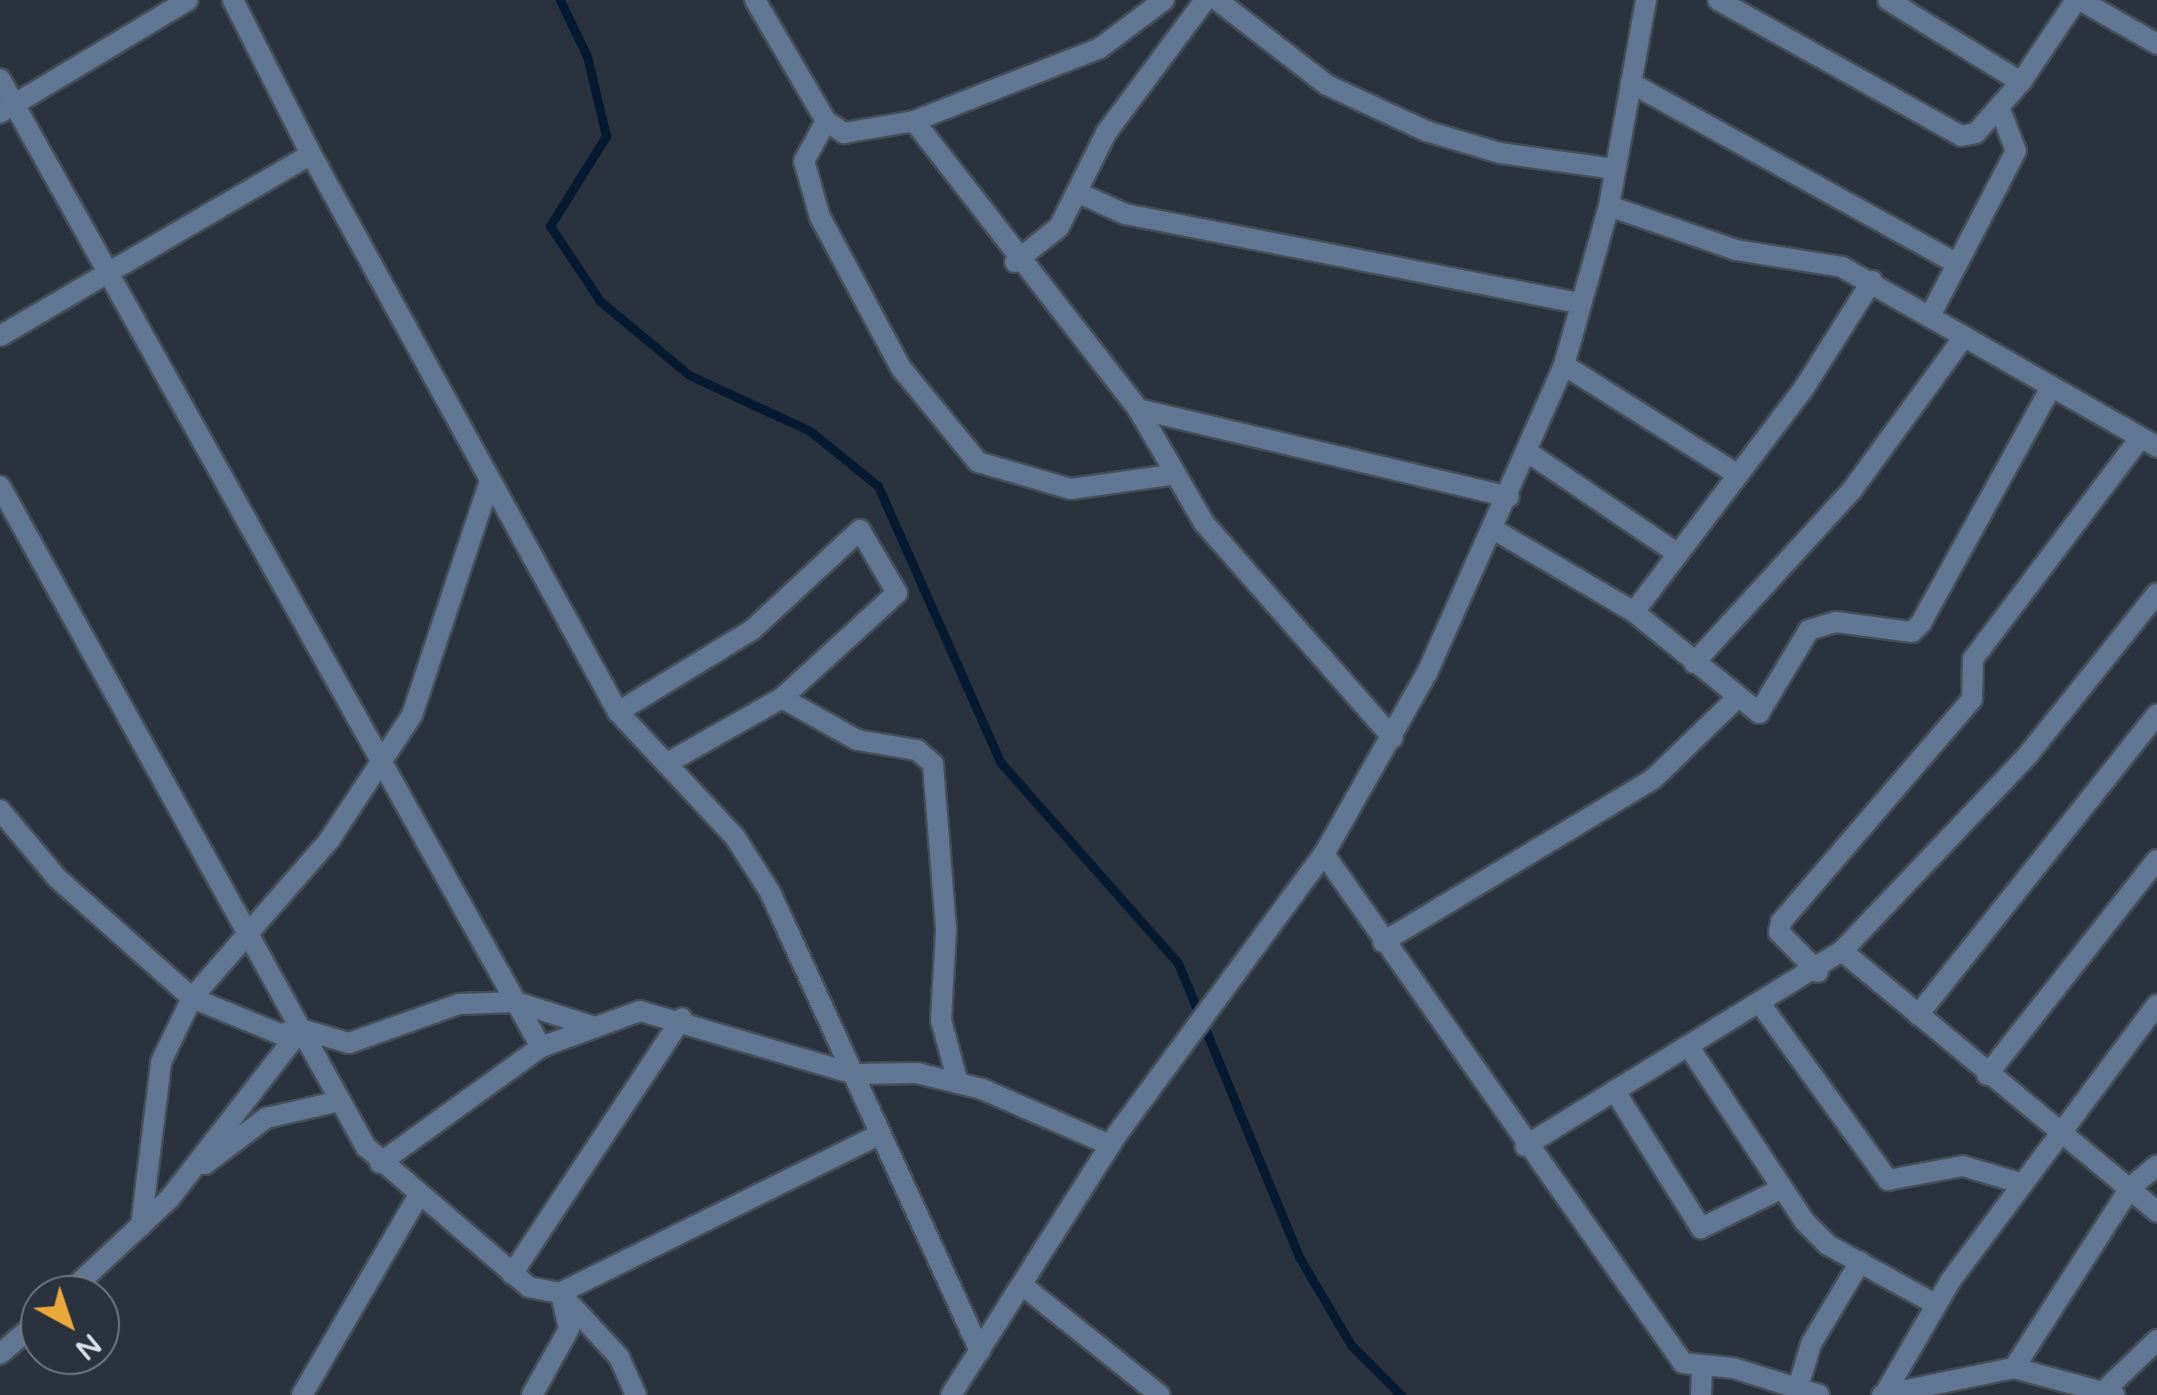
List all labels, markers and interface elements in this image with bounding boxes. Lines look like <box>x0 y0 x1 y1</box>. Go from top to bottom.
north arrow <box>20 1275 120 1375</box>
text: N <box>68 1326 108 1367</box>

